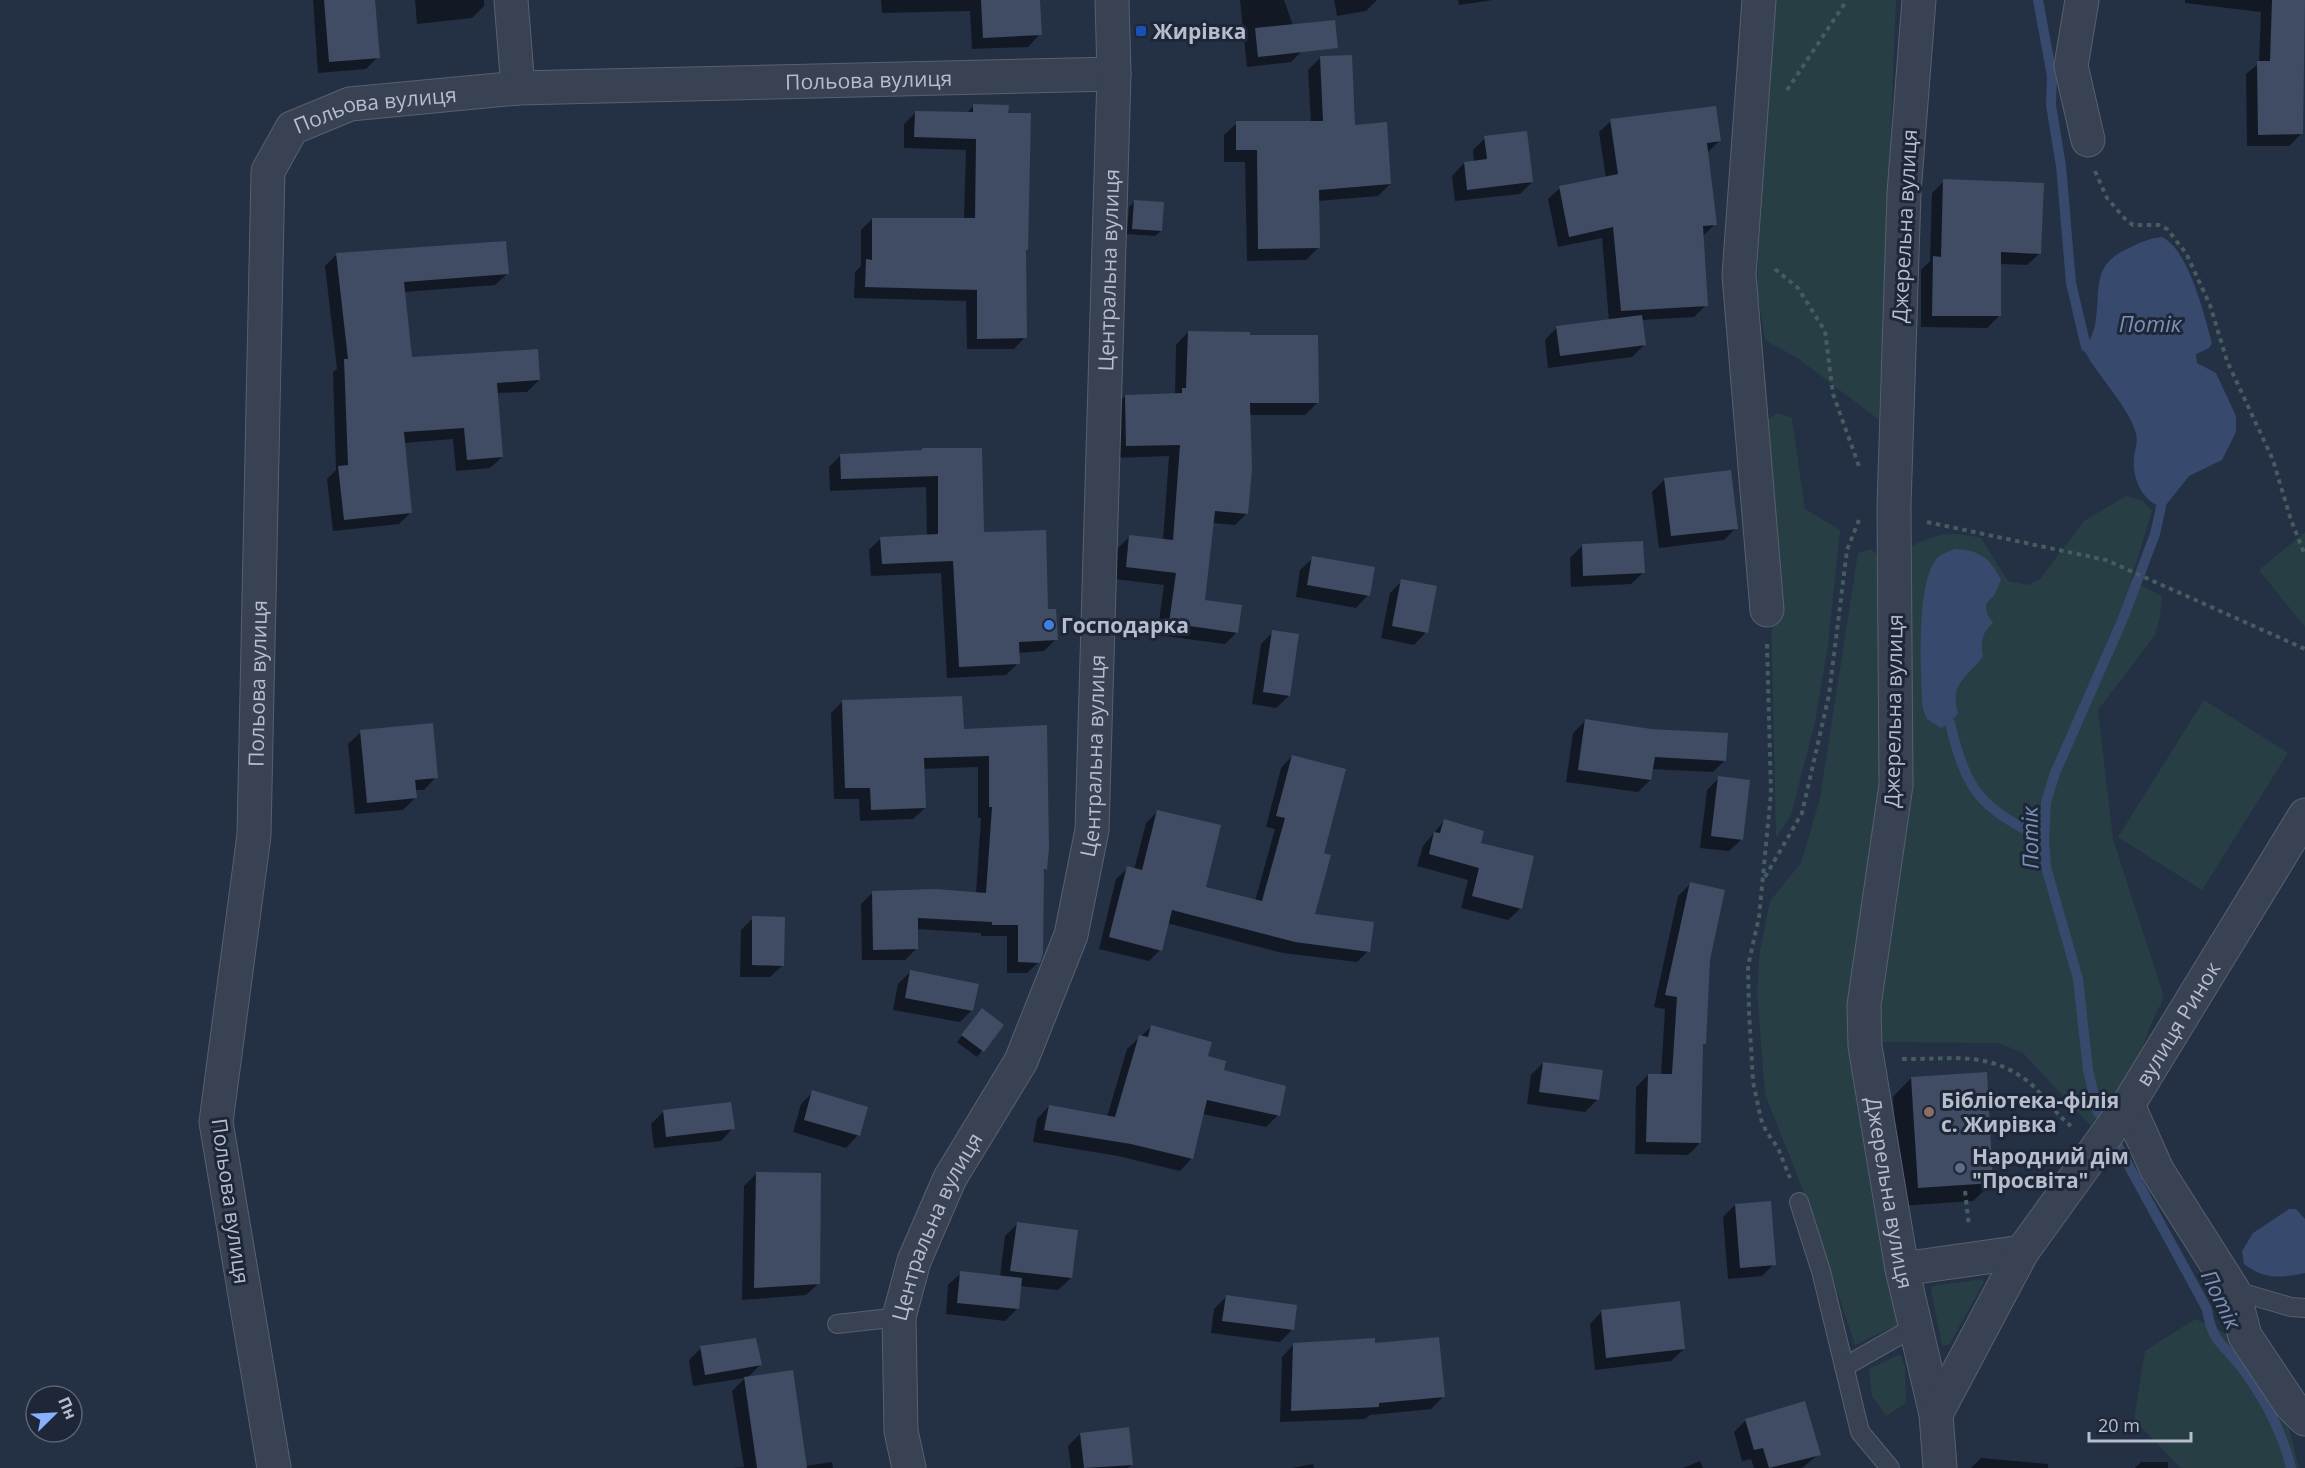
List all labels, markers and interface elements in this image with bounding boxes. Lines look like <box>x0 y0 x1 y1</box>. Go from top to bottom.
place label: Жирівка <box>1153 17 1247 45</box>
marker: Жирівка <box>1134 24 1148 38</box>
street label: Польова вулиця <box>785 64 952 96</box>
street label: Польова вулиця <box>289 80 458 140</box>
street label: Джерельна вулиця <box>1885 129 1923 323</box>
street label: Центральна вулиця <box>1091 168 1125 372</box>
water label: Потік <box>2119 308 2183 338</box>
street label: Польова вулиця <box>241 600 273 767</box>
place label: Господарка <box>1061 611 1189 639</box>
street label: Джерельна вулиця <box>1877 614 1909 808</box>
marker: Господарка <box>1042 618 1056 632</box>
street label: Центральна вулиця <box>1073 654 1111 859</box>
water label: Потік <box>2013 805 2045 870</box>
street label: вулиця Ринок <box>2129 956 2226 1091</box>
place label: Бібліотека-філія с. Жирівка <box>1941 1086 2119 1138</box>
street label: Джерельна вулиця <box>1860 1095 1920 1292</box>
marker: Бібліотека-філія с. Жирівка <box>1922 1105 1936 1119</box>
street label: Польова вулиця <box>206 1116 256 1286</box>
street label: Центральна вулиця <box>885 1127 988 1324</box>
place label: Народний дім "Просвіта" <box>1972 1142 2129 1194</box>
marker: Народний дім "Просвіта" <box>1953 1161 1967 1175</box>
water label: Потік <box>2195 1264 2250 1335</box>
north arrow <box>24 1384 84 1444</box>
text: Пн <box>53 1393 82 1423</box>
scale bar <box>2089 1405 2191 1443</box>
text: 20 m <box>2098 1413 2140 1437</box>

